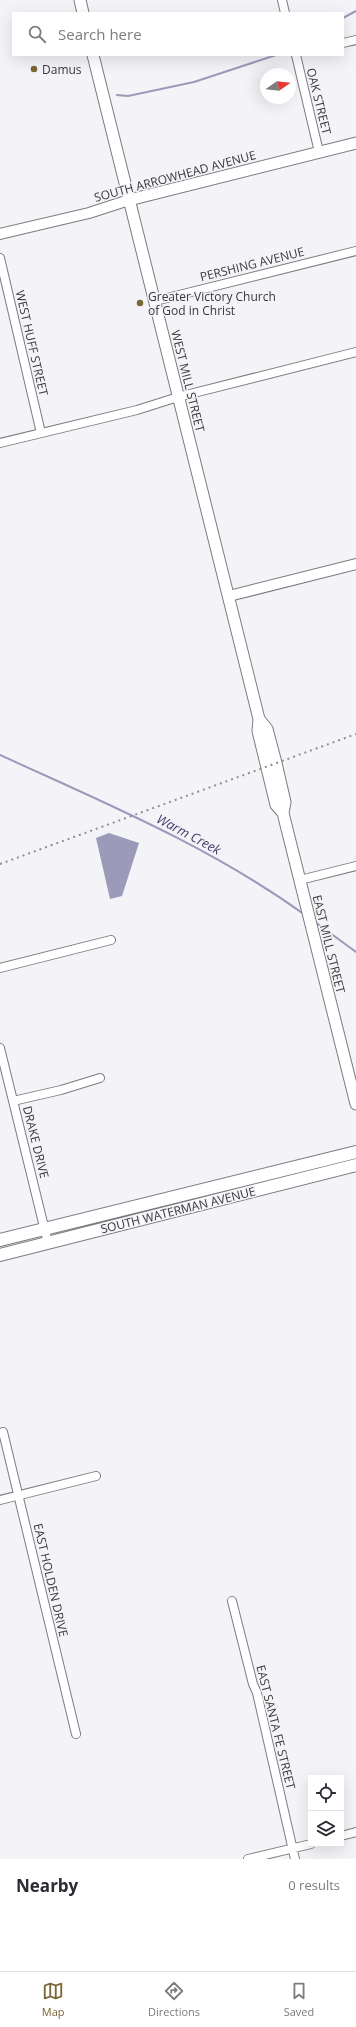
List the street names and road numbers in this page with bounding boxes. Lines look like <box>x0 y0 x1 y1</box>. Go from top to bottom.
street label: OAK STREET <box>303 66 336 136</box>
street label: SOUTH ARROWHEAD AVENUE <box>92 146 258 206</box>
street label: PERSHING AVENUE <box>198 243 306 285</box>
street label: WEST HUFF STREET <box>12 289 52 398</box>
street label: WEST MILL STREET <box>167 328 209 434</box>
street label: EAST MILL STREET <box>309 893 350 995</box>
street label: DRAKE DRIVE <box>19 1104 53 1180</box>
street label: SOUTH WATERMAN AVENUE <box>99 1183 257 1237</box>
street label: EAST HOLDEN DRIVE <box>30 1522 72 1638</box>
street label: EAST SANTA FE STREET <box>252 1663 300 1791</box>

